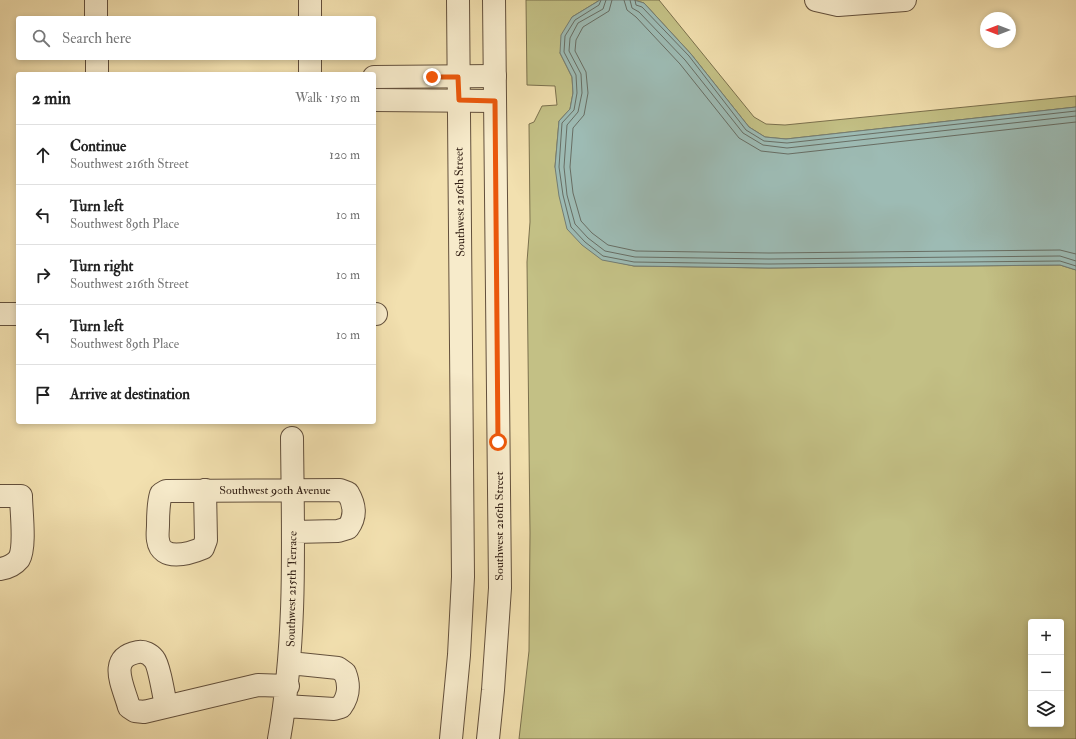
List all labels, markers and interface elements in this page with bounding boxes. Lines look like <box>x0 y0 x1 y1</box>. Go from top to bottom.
north arrow <box>980 12 1016 48</box>
search box <box>16 16 376 60</box>
icon: search <box>30 27 52 49</box>
text: Search here <box>62 29 131 48</box>
route end <box>423 68 441 86</box>
text: 2 min <box>32 88 71 109</box>
text: Walk · 150 m <box>295 90 360 106</box>
text: Continue <box>70 137 126 156</box>
icon: ahead <box>32 144 54 166</box>
text: 120 m <box>329 147 360 163</box>
street label: Southwest 216th Street <box>452 147 468 257</box>
text: Southwest 216th Street <box>70 156 189 172</box>
text: Turn left <box>70 197 124 216</box>
icon: left <box>32 204 54 226</box>
text: 10 m <box>336 207 360 223</box>
text: Southwest 89th Place <box>70 216 179 232</box>
text: Turn right <box>70 257 133 276</box>
icon: right <box>32 264 54 286</box>
text: 10 m <box>336 267 360 283</box>
text: Southwest 216th Street <box>70 276 189 292</box>
text: Turn left <box>70 317 124 336</box>
icon: left <box>32 324 54 346</box>
text: 10 m <box>336 327 360 343</box>
text: Southwest 89th Place <box>70 336 179 352</box>
icon: arrive <box>32 384 54 406</box>
text: Arrive at destination <box>70 385 190 404</box>
route start <box>489 433 507 451</box>
street label: Southwest 216th Street <box>492 471 507 581</box>
street label: Southwest 90th Avenue <box>219 483 331 498</box>
street label: Southwest 215th Terrace <box>283 531 301 647</box>
map controls <box>1028 619 1064 727</box>
button: + <box>1028 619 1064 655</box>
button: − <box>1028 655 1064 691</box>
button: layers <box>1028 691 1064 727</box>

